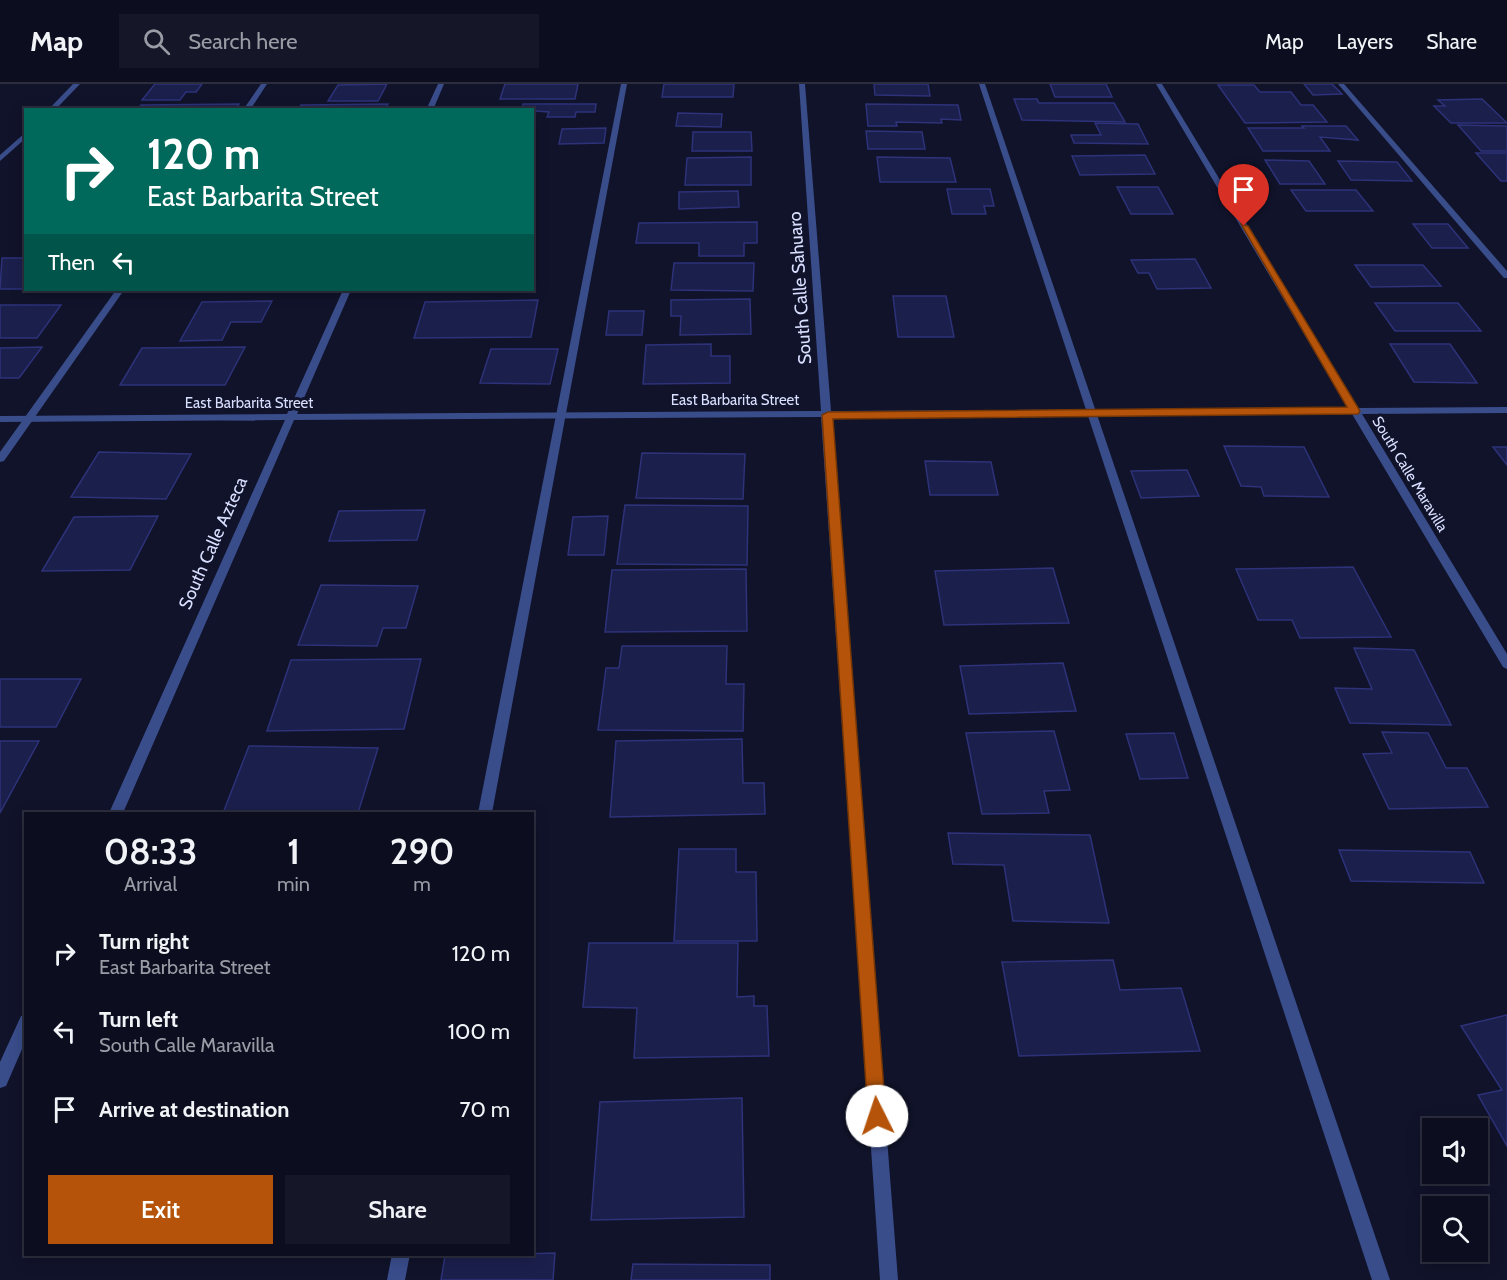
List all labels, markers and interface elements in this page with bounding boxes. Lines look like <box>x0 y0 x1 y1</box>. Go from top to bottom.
search box <box>119 14 539 68</box>
text: Map <box>30 24 83 58</box>
icon: search <box>140 25 173 58</box>
text: Search here <box>188 28 297 55</box>
text: Map <box>1265 29 1304 54</box>
text: Layers <box>1337 29 1393 54</box>
text: Share <box>1426 29 1477 54</box>
text: 120 m <box>147 128 260 180</box>
icon: right <box>48 132 126 210</box>
pin <box>1218 164 1269 226</box>
icon: arrive <box>1227 173 1260 206</box>
text: East Barbarita Street <box>147 180 379 213</box>
street label: South Calle Sahuaro <box>784 211 816 365</box>
icon: left <box>107 246 140 279</box>
text: Then <box>48 249 95 276</box>
street label: East Barbarita Street <box>671 391 799 409</box>
street label: East Barbarita Street <box>185 394 313 412</box>
street label: South Calle Maravilla <box>1368 413 1452 536</box>
street label: South Calle Azteca <box>174 473 252 613</box>
text: 08:33 <box>104 829 197 873</box>
text: 1 <box>287 829 300 873</box>
text: 290 <box>390 829 454 873</box>
text: Arrival <box>124 872 177 896</box>
text: min <box>277 872 310 896</box>
text: m <box>413 872 431 896</box>
text: Turn right <box>99 928 189 955</box>
icon: right <box>48 937 81 970</box>
text: 120 m <box>452 940 510 967</box>
text: East Barbarita Street <box>99 955 271 979</box>
text: Turn left <box>99 1006 178 1033</box>
icon: left <box>48 1015 81 1048</box>
text: 100 m <box>448 1018 510 1045</box>
text: South Calle Maravilla <box>99 1033 275 1057</box>
position arrow <box>845 1084 909 1148</box>
icon: arrive <box>48 1093 81 1126</box>
text: Arrive at destination <box>99 1096 289 1123</box>
text: 70 m <box>460 1096 510 1123</box>
map controls <box>1422 1118 1488 1262</box>
button: sound <box>1422 1118 1488 1184</box>
button: Exit <box>48 1175 273 1244</box>
button: Share <box>285 1175 510 1244</box>
button: search <box>1422 1196 1488 1262</box>

